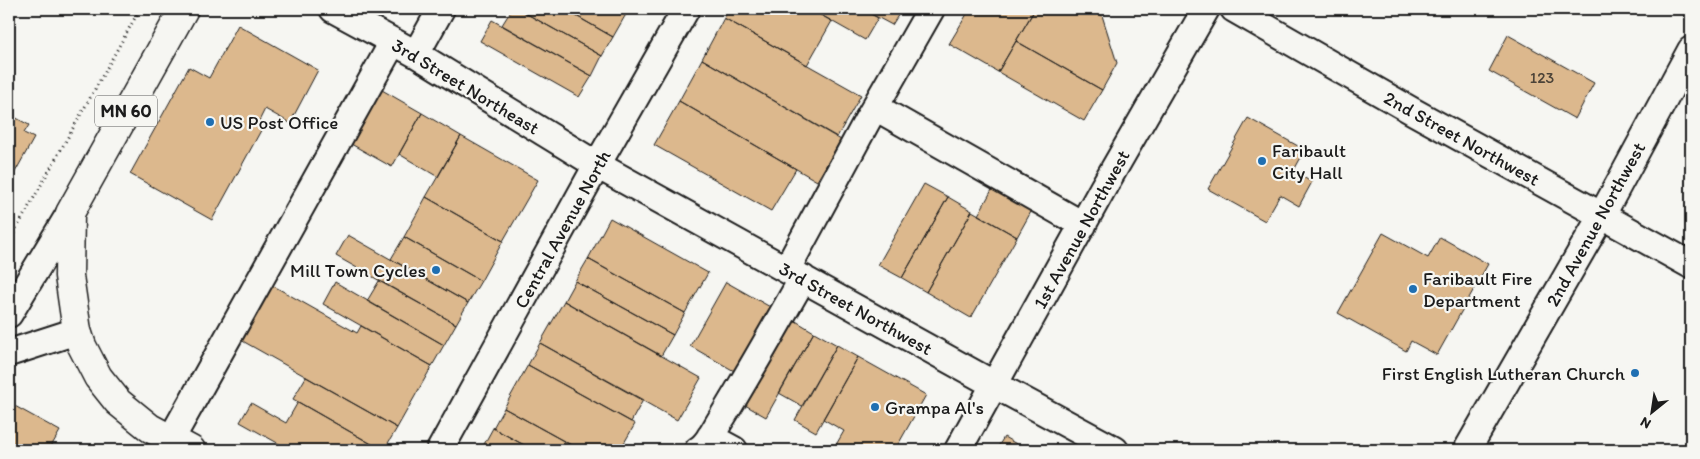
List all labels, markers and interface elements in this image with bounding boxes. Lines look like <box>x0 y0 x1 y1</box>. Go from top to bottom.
street label: 3rd Street Northeast <box>388 33 544 140</box>
house number: 123 <box>1530 68 1555 87</box>
street label: 2nd Street Northwest <box>1380 86 1544 191</box>
road number: MN 60 <box>95 95 157 126</box>
place label: US Post Office <box>220 111 338 134</box>
marker: US Post Office <box>204 116 216 128</box>
street label: 2nd Avenue Northwest <box>1541 138 1650 310</box>
place label: Faribault City Hall <box>1272 139 1346 184</box>
street label: Central Avenue North <box>509 146 616 312</box>
street label: 1st Avenue Northwest <box>1028 146 1135 313</box>
marker: Faribault City Hall <box>1256 155 1268 167</box>
street label: 3rd Street Northwest <box>775 257 936 360</box>
place label: Mill Town Cycles <box>290 259 426 282</box>
marker: Mill Town Cycles <box>430 264 442 276</box>
place label: Faribault Fire Department <box>1423 267 1532 312</box>
marker: Faribault Fire Department <box>1407 283 1419 295</box>
place label: First English Lutheran Church <box>1382 362 1626 385</box>
marker: First English Lutheran Church <box>1629 367 1641 379</box>
north arrow <box>1628 386 1678 436</box>
place label: Grampa Al's <box>885 396 984 419</box>
marker: Grampa Al's <box>869 401 881 413</box>
text: N <box>1637 413 1654 433</box>

